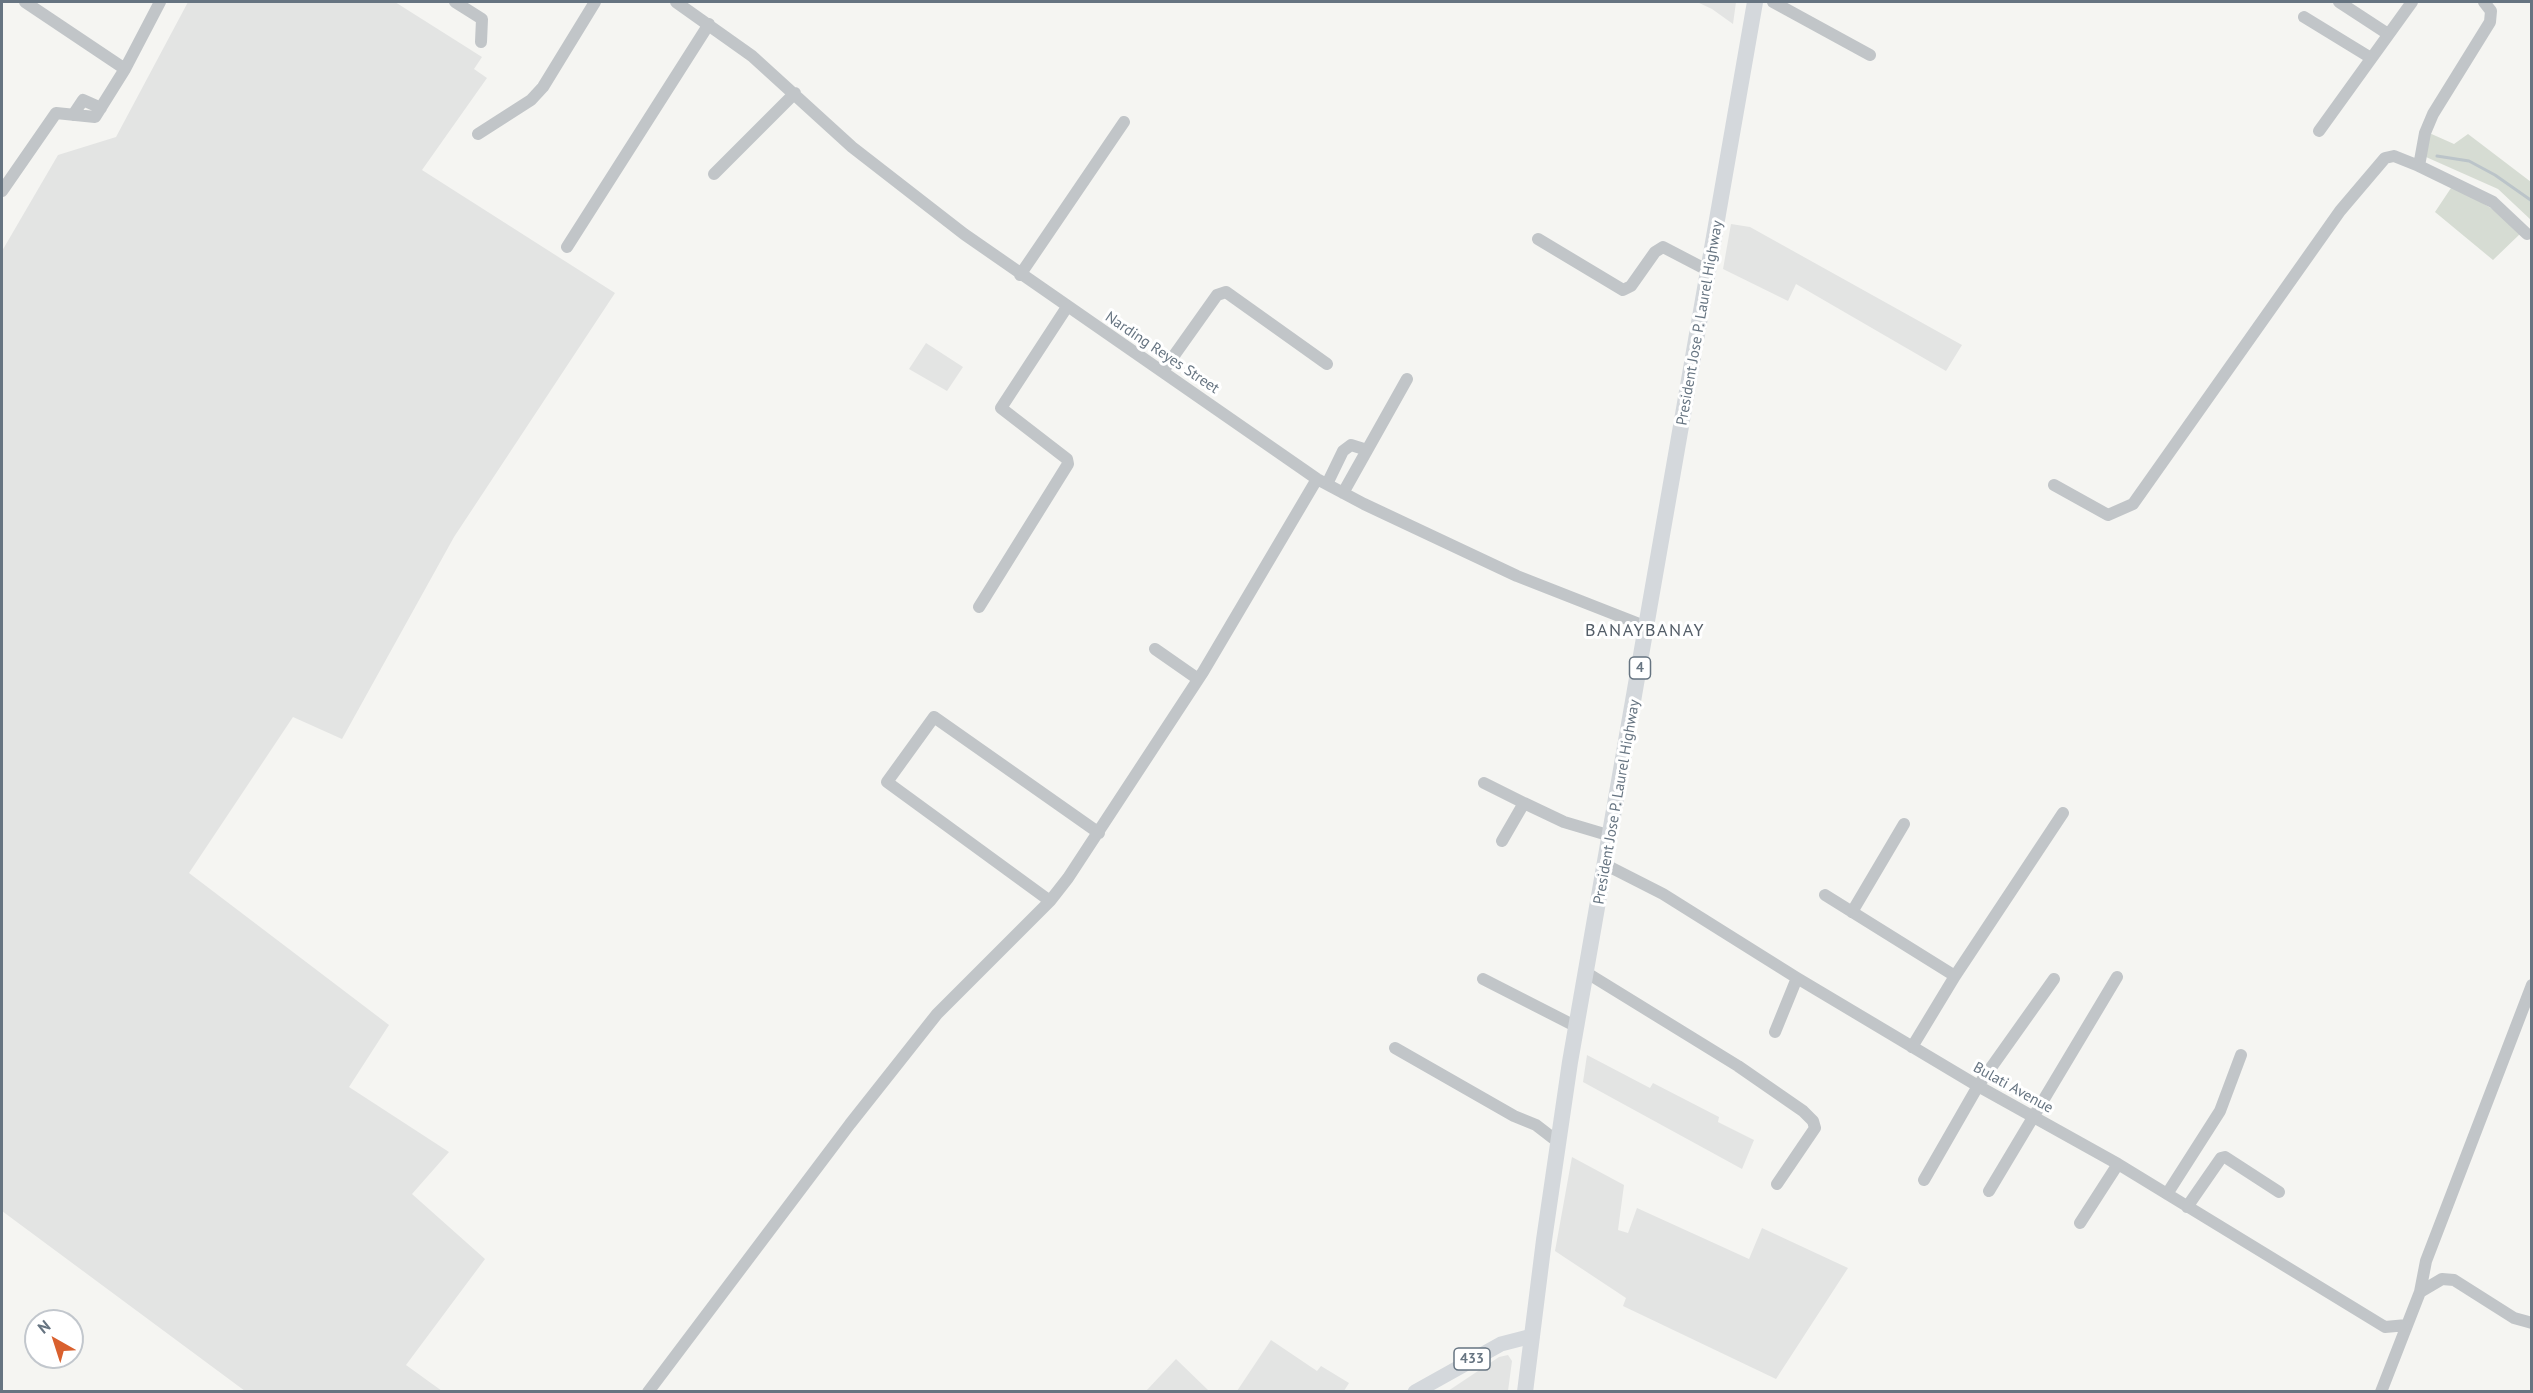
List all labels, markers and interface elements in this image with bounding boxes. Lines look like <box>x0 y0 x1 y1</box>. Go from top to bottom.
street label: President Jose P. Laurel Highway <box>1673 219 1727 427</box>
street label: Narding Reyes Street <box>1102 308 1222 398</box>
district label: BANAYBANAY <box>1585 620 1705 642</box>
road number: 4 <box>1630 657 1650 679</box>
street label: President Jose P. Laurel Highway <box>1590 698 1644 906</box>
street label: Bulati Avenue <box>1970 1059 2056 1117</box>
north arrow <box>24 1309 84 1369</box>
text: N <box>34 1315 54 1338</box>
road number: 433 <box>1454 1348 1490 1370</box>

